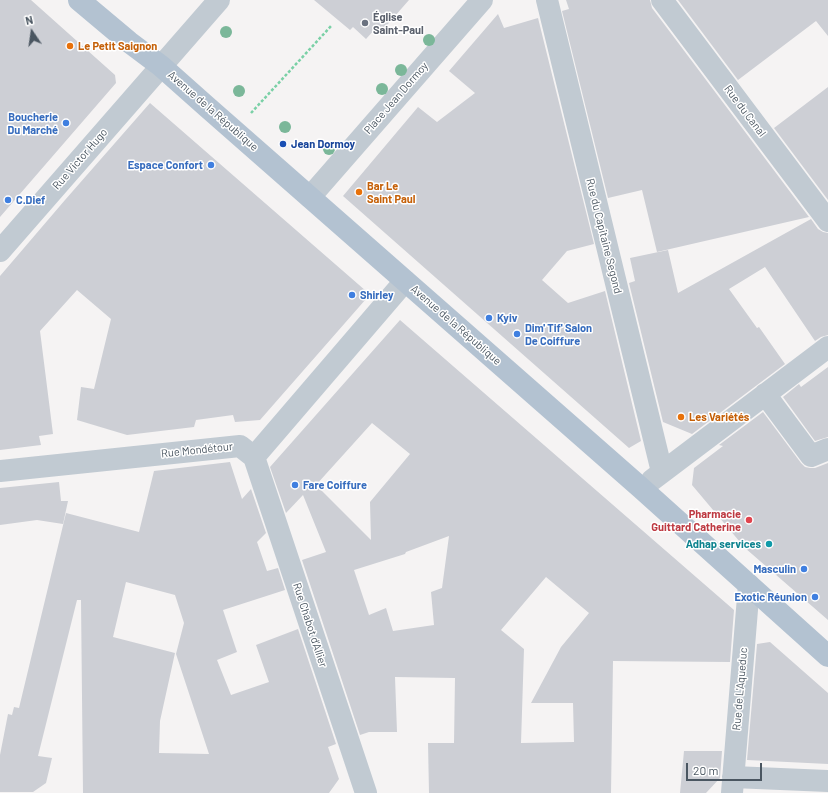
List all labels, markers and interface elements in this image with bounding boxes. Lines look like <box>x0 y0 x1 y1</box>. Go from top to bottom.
place label: Église Saint-Paul <box>373 10 424 36</box>
north arrow <box>12 12 52 52</box>
text: N <box>24 13 34 27</box>
marker: Église Saint-Paul <box>360 18 370 28</box>
place label: Le Petit Saignon <box>78 39 157 53</box>
marker: Le Petit Saignon <box>65 41 75 51</box>
street label: Place Jean Dormoy <box>361 59 431 137</box>
street label: Avenue de la République <box>165 68 261 154</box>
street label: Rue du Canal <box>721 83 769 139</box>
place label: Boucherie Du Marché <box>7 110 58 136</box>
marker: Boucherie Du Marché <box>61 118 71 128</box>
street label: Rue Victor Hugo <box>50 126 110 192</box>
place label: Jean Dormoy <box>291 137 355 151</box>
marker: Jean Dormoy <box>278 139 288 149</box>
place label: Espace Confort <box>128 158 203 172</box>
marker: Espace Confort <box>206 160 216 170</box>
street label: Rue du Capitaine Segond <box>583 177 625 295</box>
place label: Bar Le Saint Paul <box>367 179 415 205</box>
marker: Bar Le Saint Paul <box>354 187 364 197</box>
place label: C.Dief <box>16 193 45 207</box>
marker: C.Dief <box>3 195 13 205</box>
street label: Avenue de la République <box>408 282 504 368</box>
place label: Shirley <box>360 288 394 302</box>
marker: Shirley <box>347 290 357 300</box>
place label: Kyiv <box>497 311 517 325</box>
marker: Kyiv <box>484 313 494 323</box>
place label: Dim' Tif' Salon De Coiffure <box>525 321 592 347</box>
marker: Dim' Tif' Salon De Coiffure <box>512 329 522 339</box>
place label: Les Variétés <box>689 410 749 424</box>
marker: Les Variétés <box>676 412 686 422</box>
street label: Rue Mondétour <box>161 440 233 460</box>
place label: Fare Coiffure <box>303 478 367 492</box>
marker: Fare Coiffure <box>290 480 300 490</box>
place label: Pharmacie Guittard Catherine <box>651 507 741 533</box>
marker: Pharmacie Guittard Catherine <box>744 515 754 525</box>
place label: Adhap services <box>686 537 761 551</box>
marker: Adhap services <box>764 539 774 549</box>
place label: Masculin <box>753 562 796 576</box>
marker: Masculin <box>799 564 809 574</box>
street label: Rue Chabot d'Allier <box>290 581 330 669</box>
place label: Exotic Réunion <box>734 590 807 604</box>
marker: Exotic Réunion <box>810 592 820 602</box>
street label: Rue de L'Aqueduc <box>730 647 750 731</box>
scale bar <box>688 755 764 781</box>
text: 20 m <box>693 763 719 777</box>

